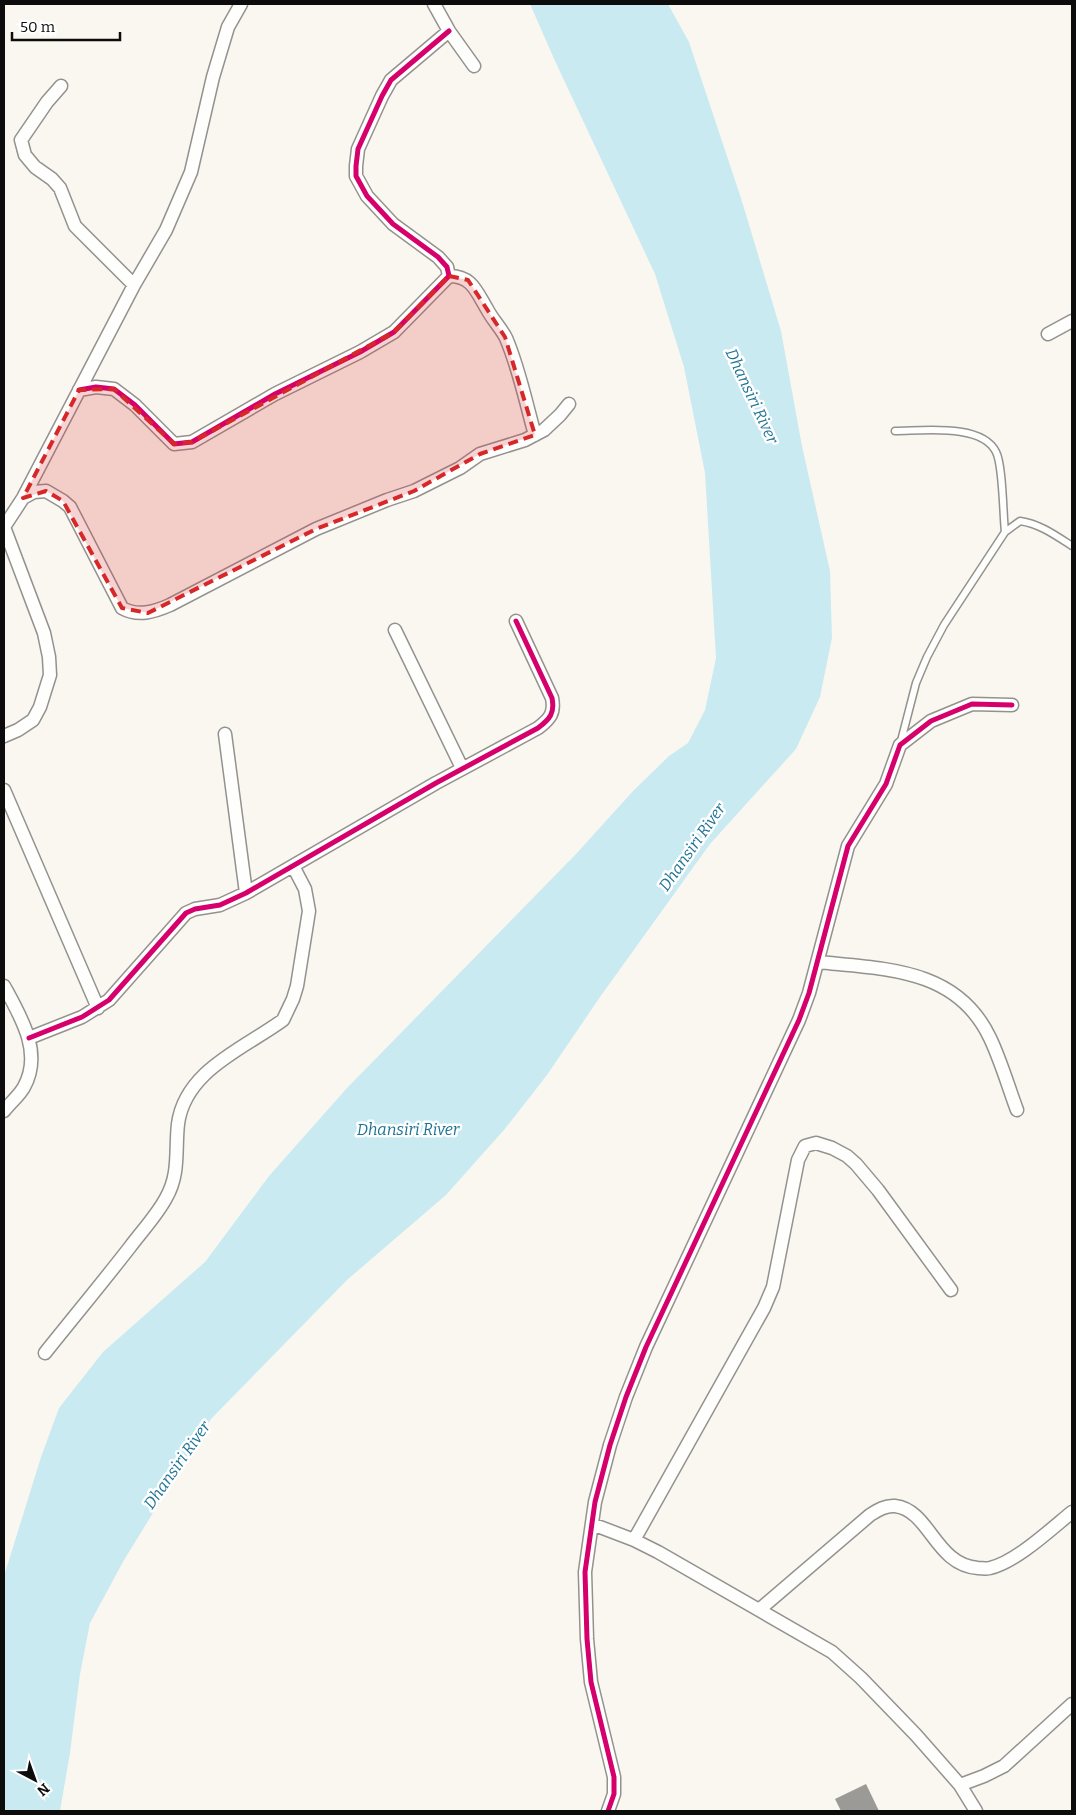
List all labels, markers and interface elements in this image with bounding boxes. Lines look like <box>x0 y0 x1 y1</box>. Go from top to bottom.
scale bar <box>12 10 120 42</box>
text: 50 m <box>20 18 56 36</box>
water label: Dhansiri River <box>722 345 783 448</box>
water label: Dhansiri River <box>655 798 730 895</box>
water label: Dhansiri River <box>357 1120 461 1139</box>
water label: Dhansiri River <box>140 1416 215 1513</box>
north arrow <box>10 1755 60 1805</box>
text: N <box>33 1779 53 1800</box>

